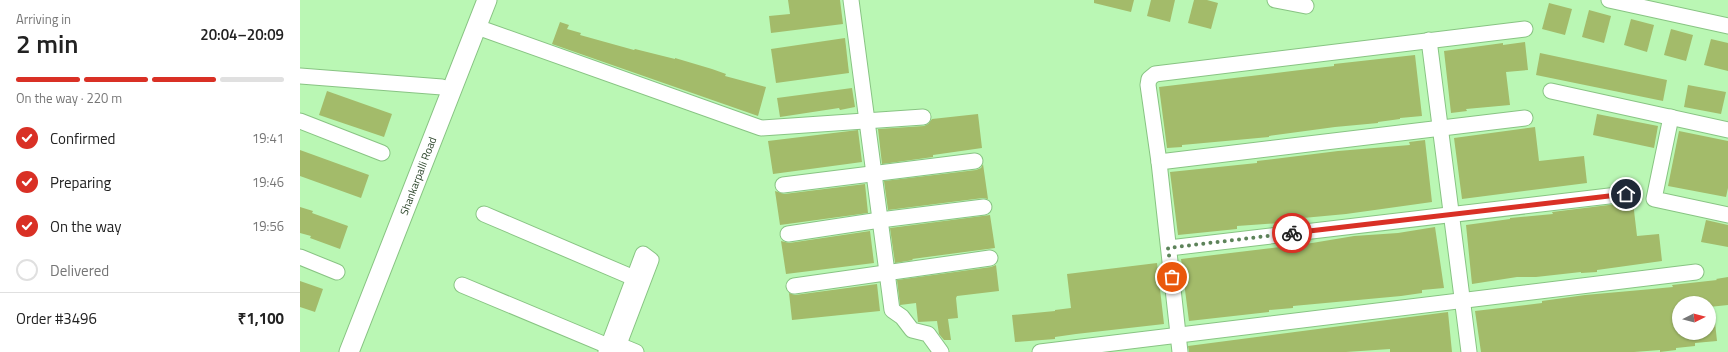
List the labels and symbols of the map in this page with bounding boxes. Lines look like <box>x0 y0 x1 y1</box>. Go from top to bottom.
street label: Shankarpalli Road <box>396 134 440 218</box>
pin <box>1609 177 1643 211</box>
courier <box>1272 213 1312 253</box>
pin <box>1155 260 1189 294</box>
north arrow <box>1672 296 1716 340</box>

